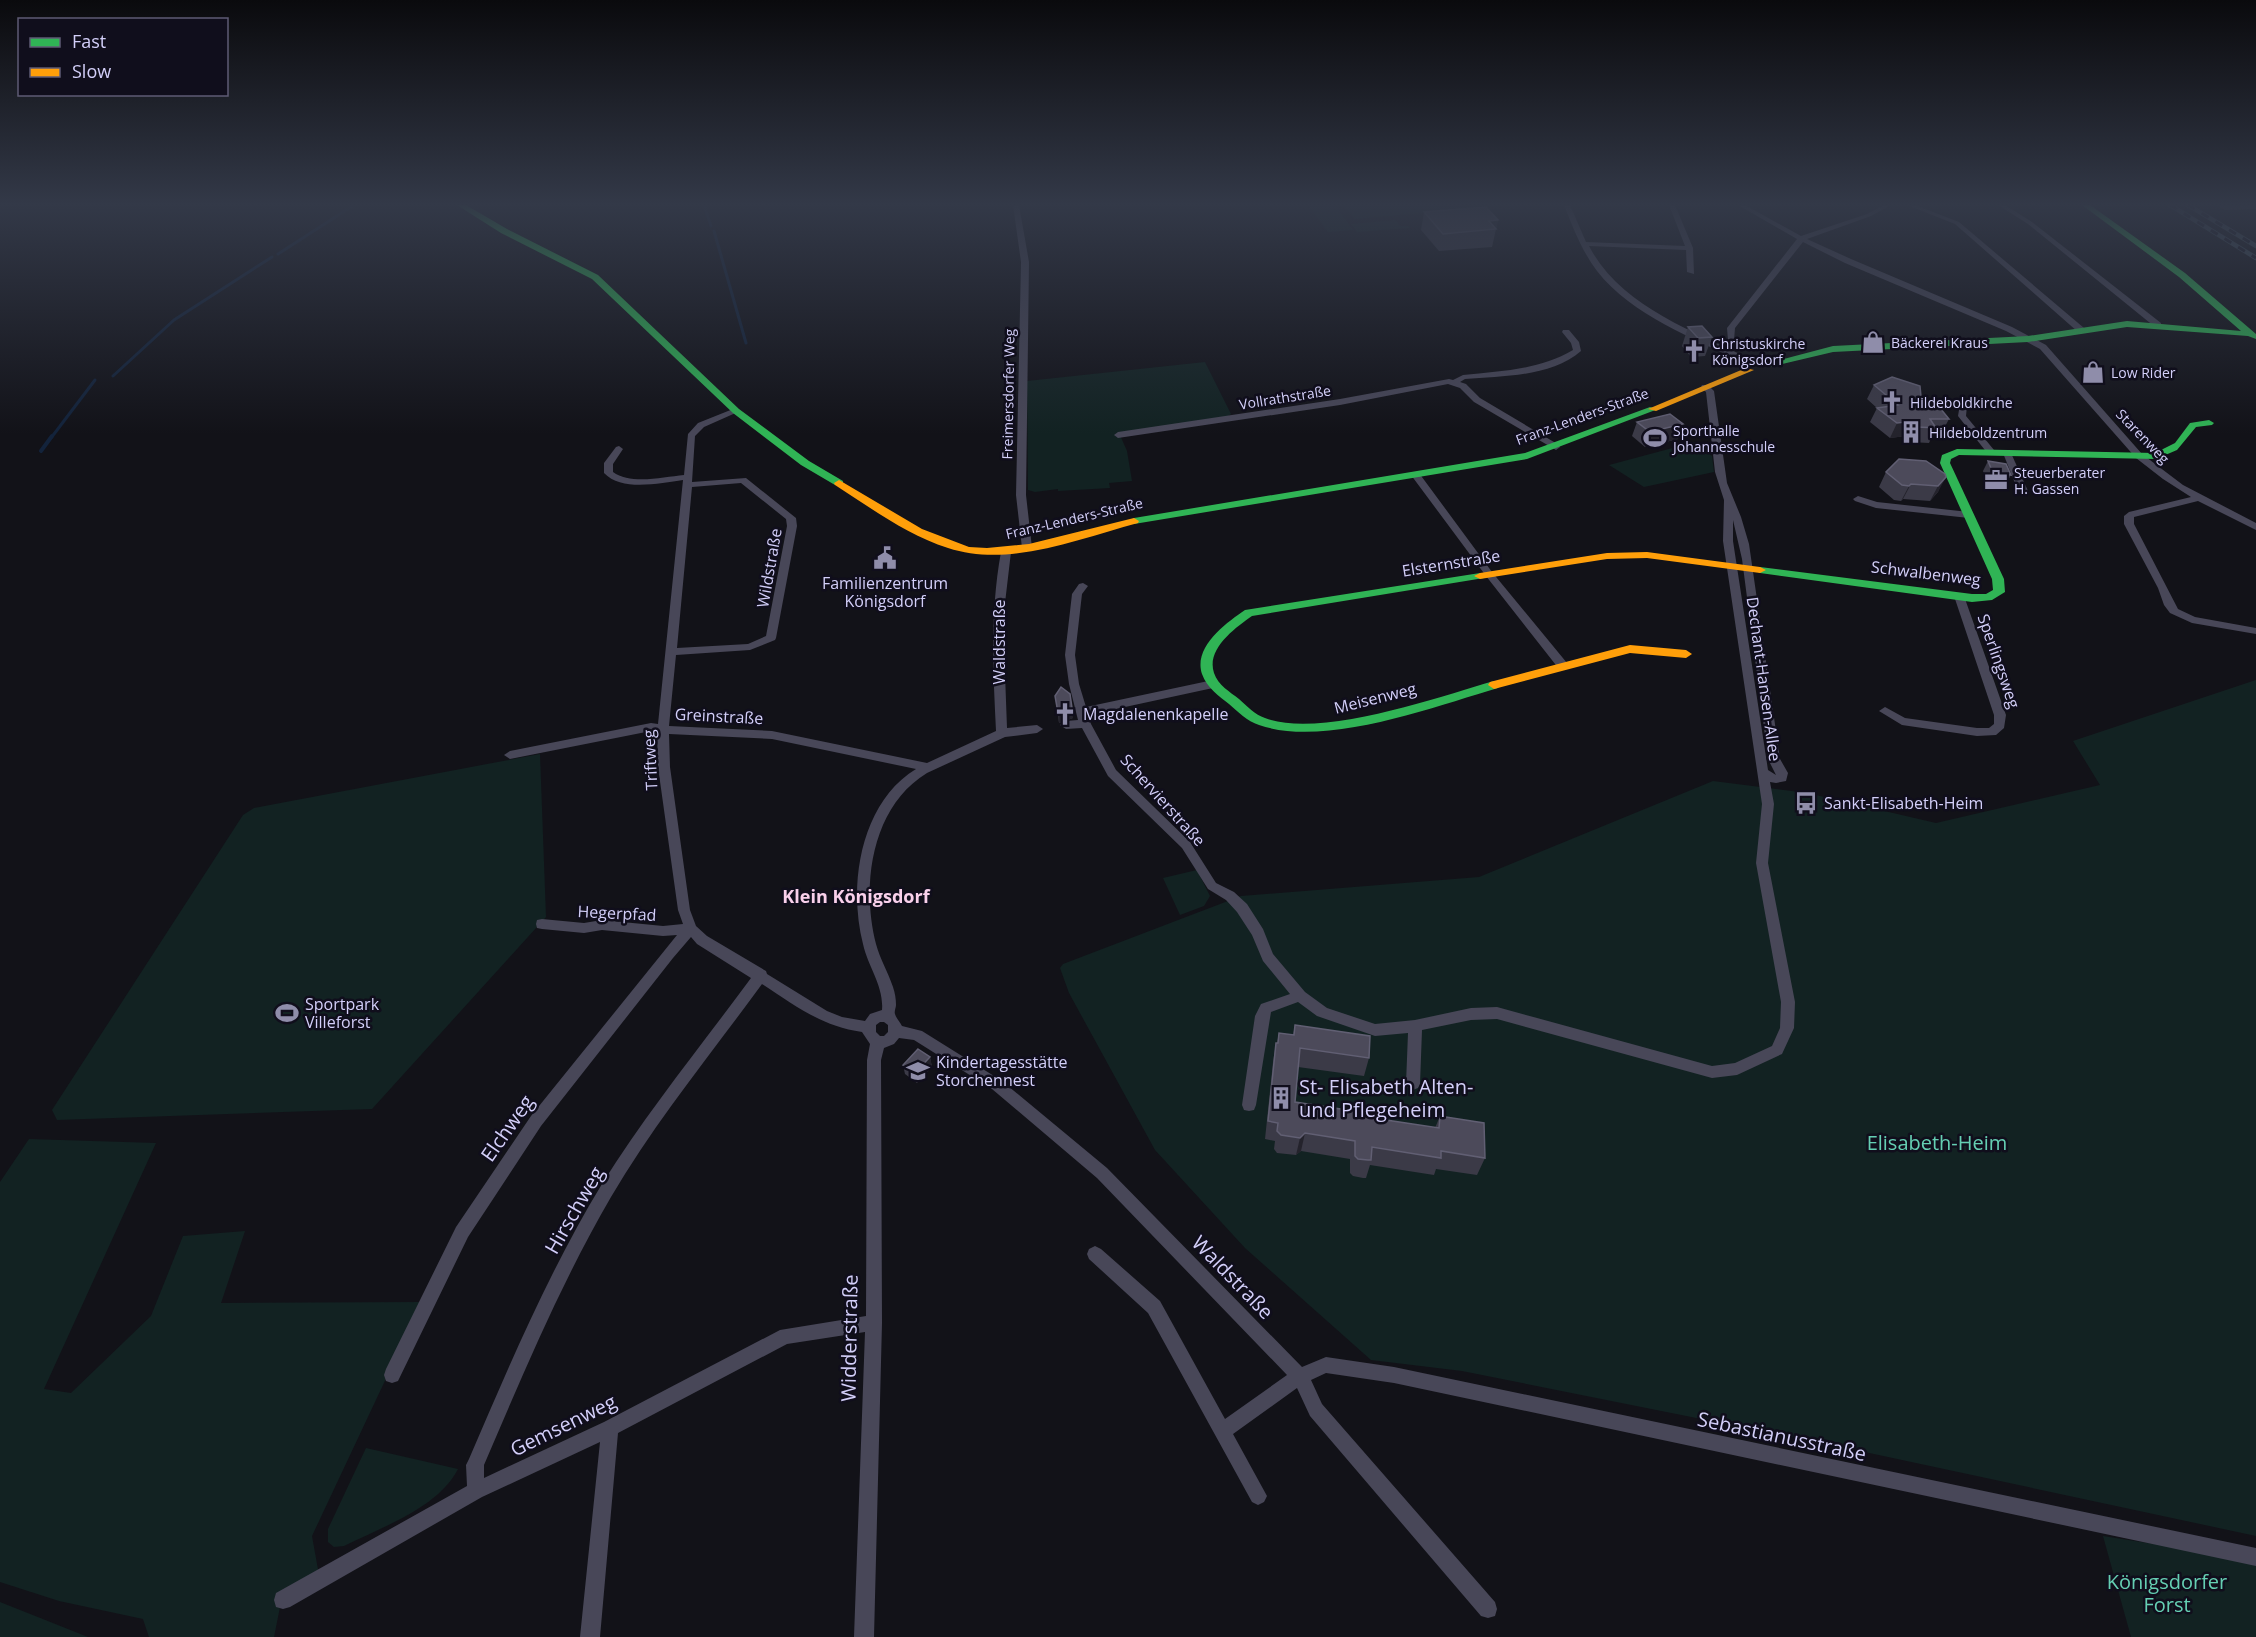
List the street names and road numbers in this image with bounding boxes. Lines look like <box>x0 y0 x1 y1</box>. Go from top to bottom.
street label: Freimersdorfer Weg <box>997 328 1019 459</box>
street label: Vollrathstraße <box>1238 380 1332 414</box>
street label: Franz-Lenders-Straße <box>1513 383 1651 449</box>
street label: Starenweg <box>2112 405 2174 468</box>
street label: Franz-Lenders-Straße <box>1004 493 1145 543</box>
street label: Wildstraße <box>751 527 787 609</box>
street label: Elsternstraße <box>1400 544 1502 582</box>
street label: Schwalbenweg <box>1870 555 1982 591</box>
street label: Dechant-Hansen-Allee <box>1742 595 1786 763</box>
street label: Waldstraße <box>988 599 1010 685</box>
street label: Sperlingsweg <box>1973 611 2026 711</box>
street label: Meisenweg <box>1332 677 1419 719</box>
street label: Greinstraße <box>674 703 764 729</box>
street label: Triftweg <box>637 729 663 791</box>
street label: Schervierstraße <box>1116 749 1210 851</box>
street label: Hegerpfad <box>577 900 657 926</box>
street label: Elchweg <box>474 1089 540 1167</box>
street label: Hirschweg <box>538 1161 610 1259</box>
street label: Waldstraße <box>1186 1229 1280 1325</box>
street label: Widderstraße <box>834 1274 864 1402</box>
street label: Gemsenweg <box>505 1388 621 1462</box>
street label: Sebastianusstraße <box>1695 1405 1869 1467</box>

